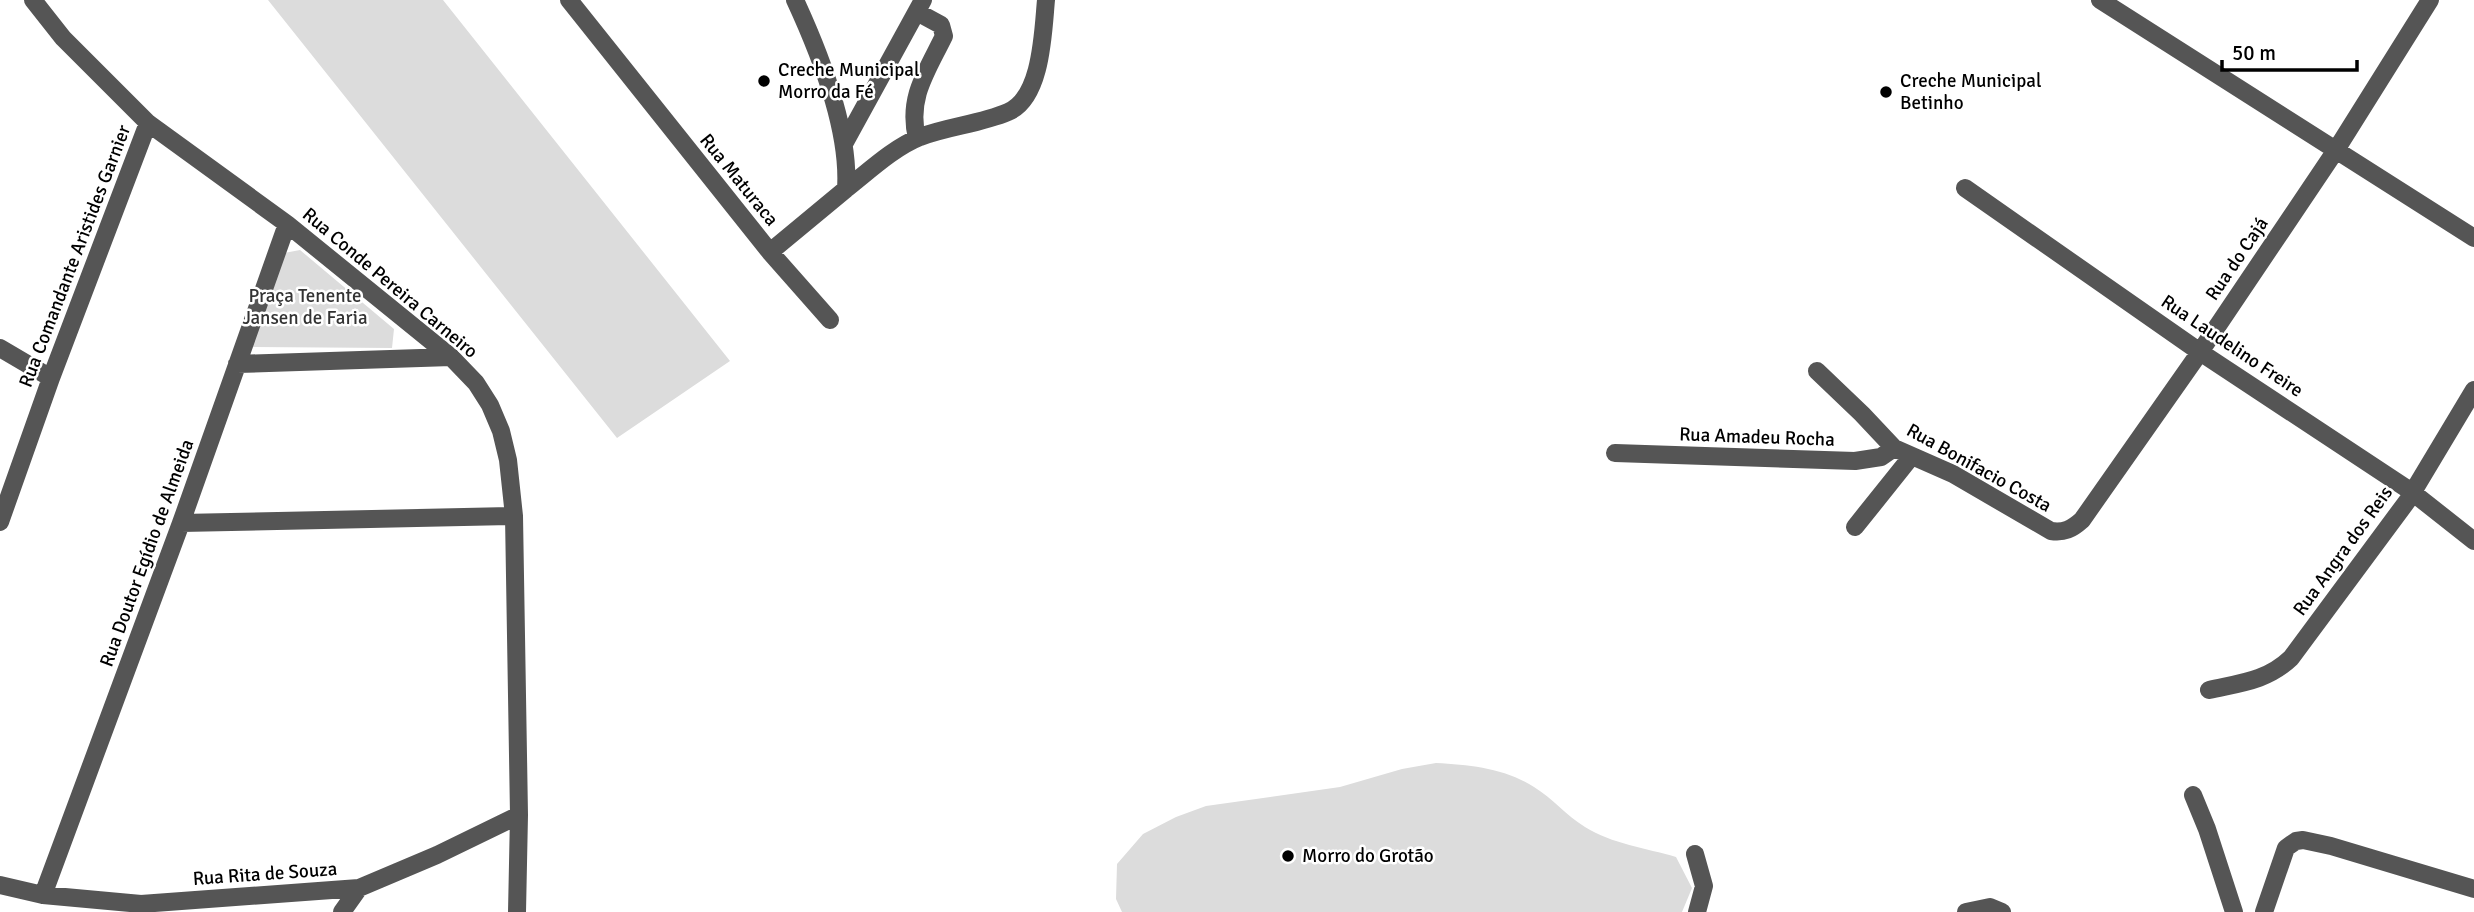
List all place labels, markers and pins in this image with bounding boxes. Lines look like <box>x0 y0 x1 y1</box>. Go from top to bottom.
place label: Creche Municipal Morro da Fé <box>778 58 919 104</box>
place label: Creche Municipal Betinho <box>1900 69 2041 115</box>
marker: Creche Municipal Morro da Fé <box>756 73 772 89</box>
marker: Creche Municipal Betinho <box>1878 84 1894 100</box>
place label: Morro do Grotão <box>1302 844 1434 868</box>
marker: Morro do Grotão <box>1280 848 1296 864</box>

